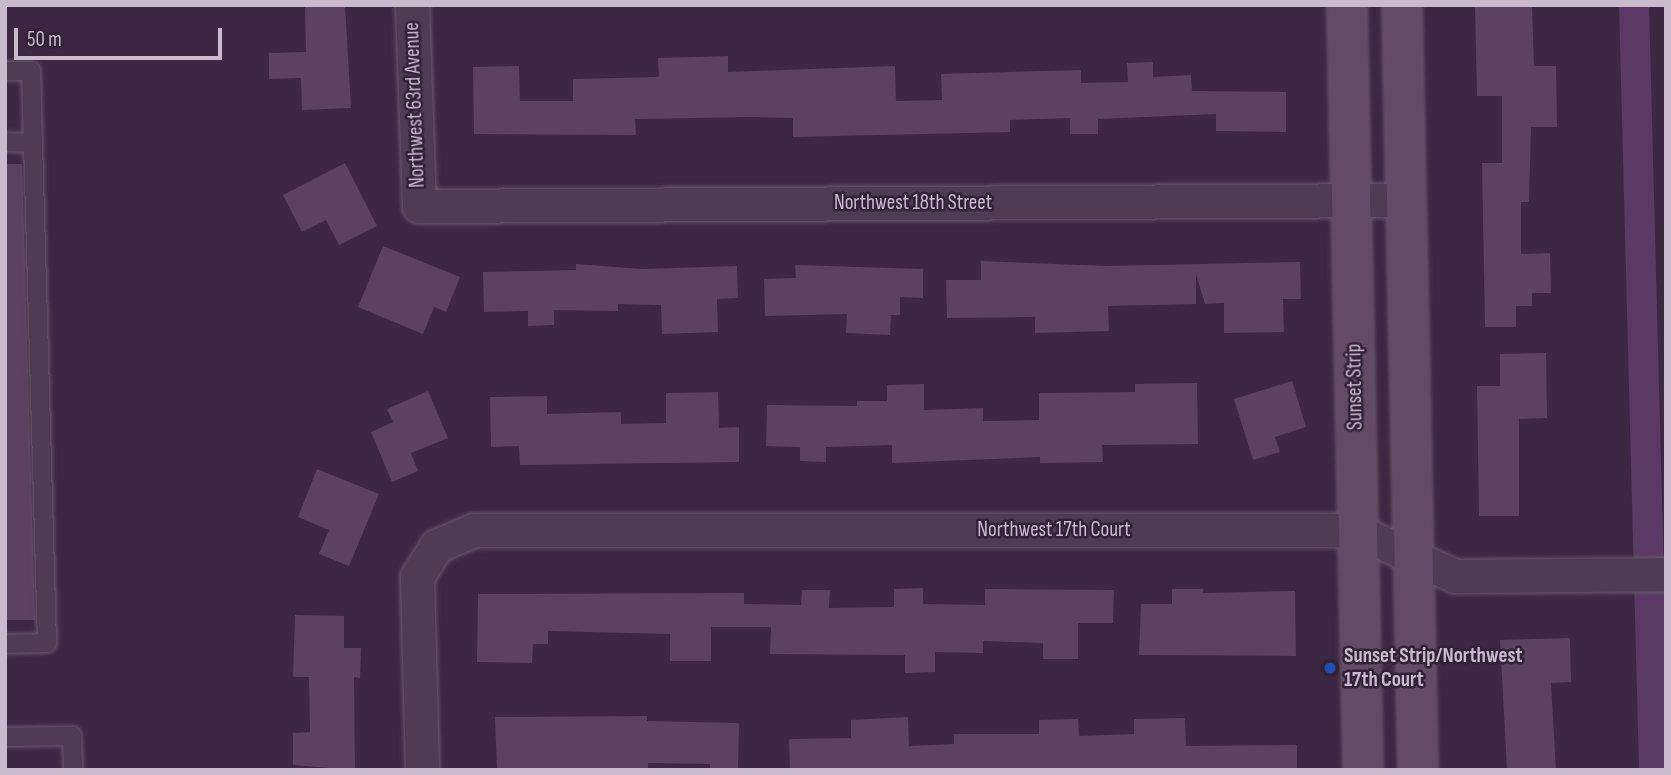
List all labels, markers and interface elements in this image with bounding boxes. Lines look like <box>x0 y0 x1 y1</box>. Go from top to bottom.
scale bar <box>18 14 226 58</box>
street label: Northwest 63rd Avenue <box>400 22 430 188</box>
text: 50 m <box>27 27 62 52</box>
street label: Northwest 18th Street <box>834 190 992 216</box>
street label: Sunset Strip <box>1342 344 1368 430</box>
street label: Northwest 17th Court <box>977 517 1131 543</box>
place label: Sunset Strip/Northwest 17th Court <box>1344 643 1522 693</box>
marker: Sunset Strip/Northwest 17th Court <box>1322 660 1338 676</box>

